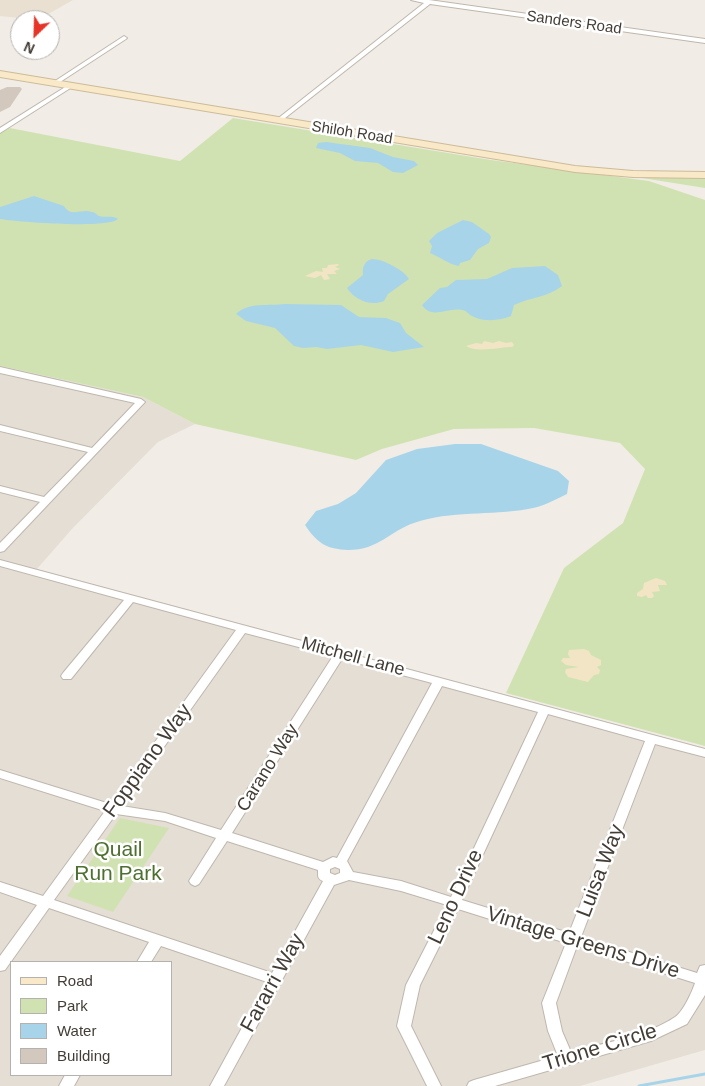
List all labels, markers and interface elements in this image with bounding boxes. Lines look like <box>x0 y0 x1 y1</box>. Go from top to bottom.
street label: Sanders Road <box>525 7 623 39</box>
north arrow <box>10 10 60 60</box>
text: N <box>21 38 37 57</box>
street label: Shiloh Road <box>310 118 394 148</box>
street label: Mitchell Lane <box>299 633 407 681</box>
street label: Foppiano Way <box>98 699 198 823</box>
street label: Carano Way <box>233 720 303 816</box>
street label: Luisa Way <box>572 821 630 921</box>
park label: Quail Run Park <box>74 837 162 887</box>
street label: Leno Drive <box>423 846 489 948</box>
street label: Vintage Greens Drive <box>484 902 682 984</box>
street label: Fararri Way <box>236 929 310 1037</box>
legend <box>10 961 172 1076</box>
text: Road <box>57 972 93 989</box>
text: Park <box>57 997 88 1014</box>
street label: Trione Circle <box>540 1019 660 1077</box>
text: Water <box>57 1022 96 1039</box>
text: Building <box>57 1047 110 1064</box>

